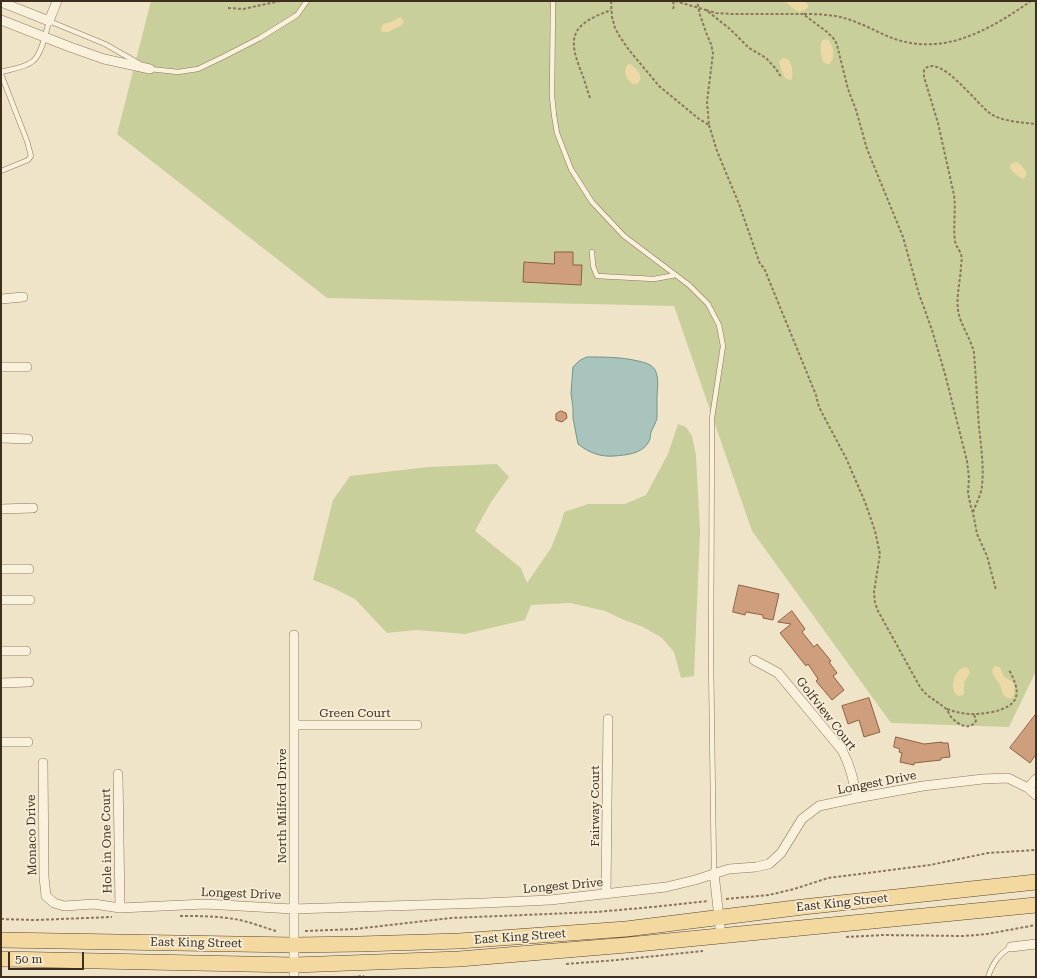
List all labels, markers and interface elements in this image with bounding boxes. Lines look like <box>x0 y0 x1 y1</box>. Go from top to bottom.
street label: Golfview Court <box>793 675 859 753</box>
street label: Green Court <box>319 706 391 720</box>
street label: North Milford Drive <box>275 748 289 864</box>
street label: Fairway Court <box>588 765 602 847</box>
street label: Longest Drive <box>836 768 918 798</box>
street label: Hole in One Court <box>99 788 115 894</box>
street label: Monaco Drive <box>24 794 40 876</box>
street label: Longest Drive <box>522 875 604 897</box>
street label: Longest Drive <box>201 885 281 903</box>
street label: East King Street <box>795 891 889 915</box>
street label: East King Street <box>474 927 566 947</box>
street label: East King Street <box>150 935 242 951</box>
scale bar <box>10 944 86 970</box>
text: 50 m <box>15 952 42 966</box>

